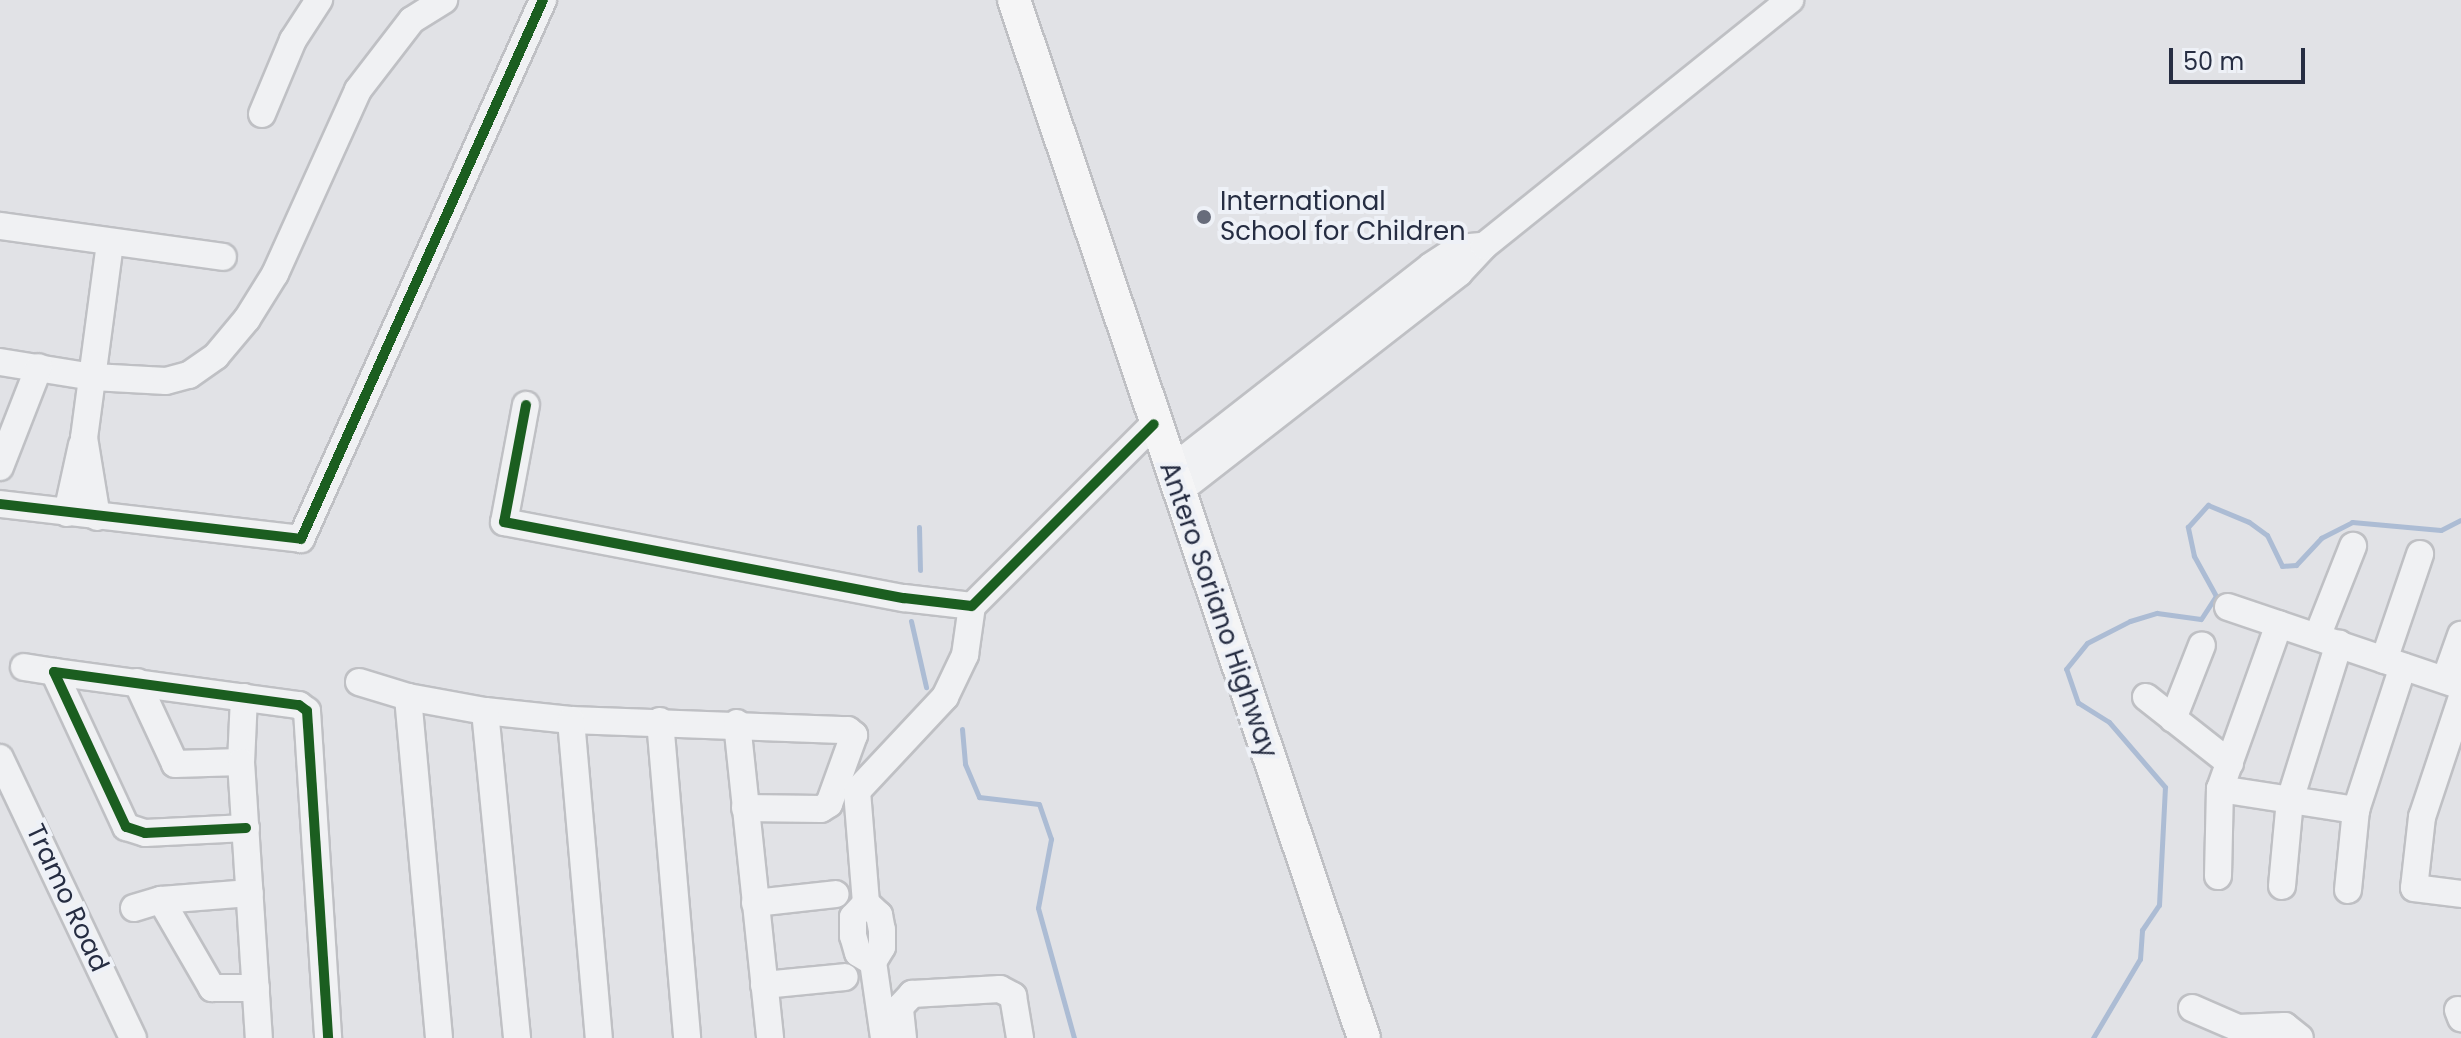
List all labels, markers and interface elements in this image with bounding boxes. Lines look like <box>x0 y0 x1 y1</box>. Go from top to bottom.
scale bar <box>2173 32 2309 82</box>
text: 50 m <box>2183 45 2244 78</box>
place label: International School for Children <box>1220 186 1466 248</box>
marker: International School for Children <box>1195 208 1213 226</box>
street label: Antero Soriano Highway <box>1153 458 1283 762</box>
street label: Tramo Road <box>19 819 115 977</box>

